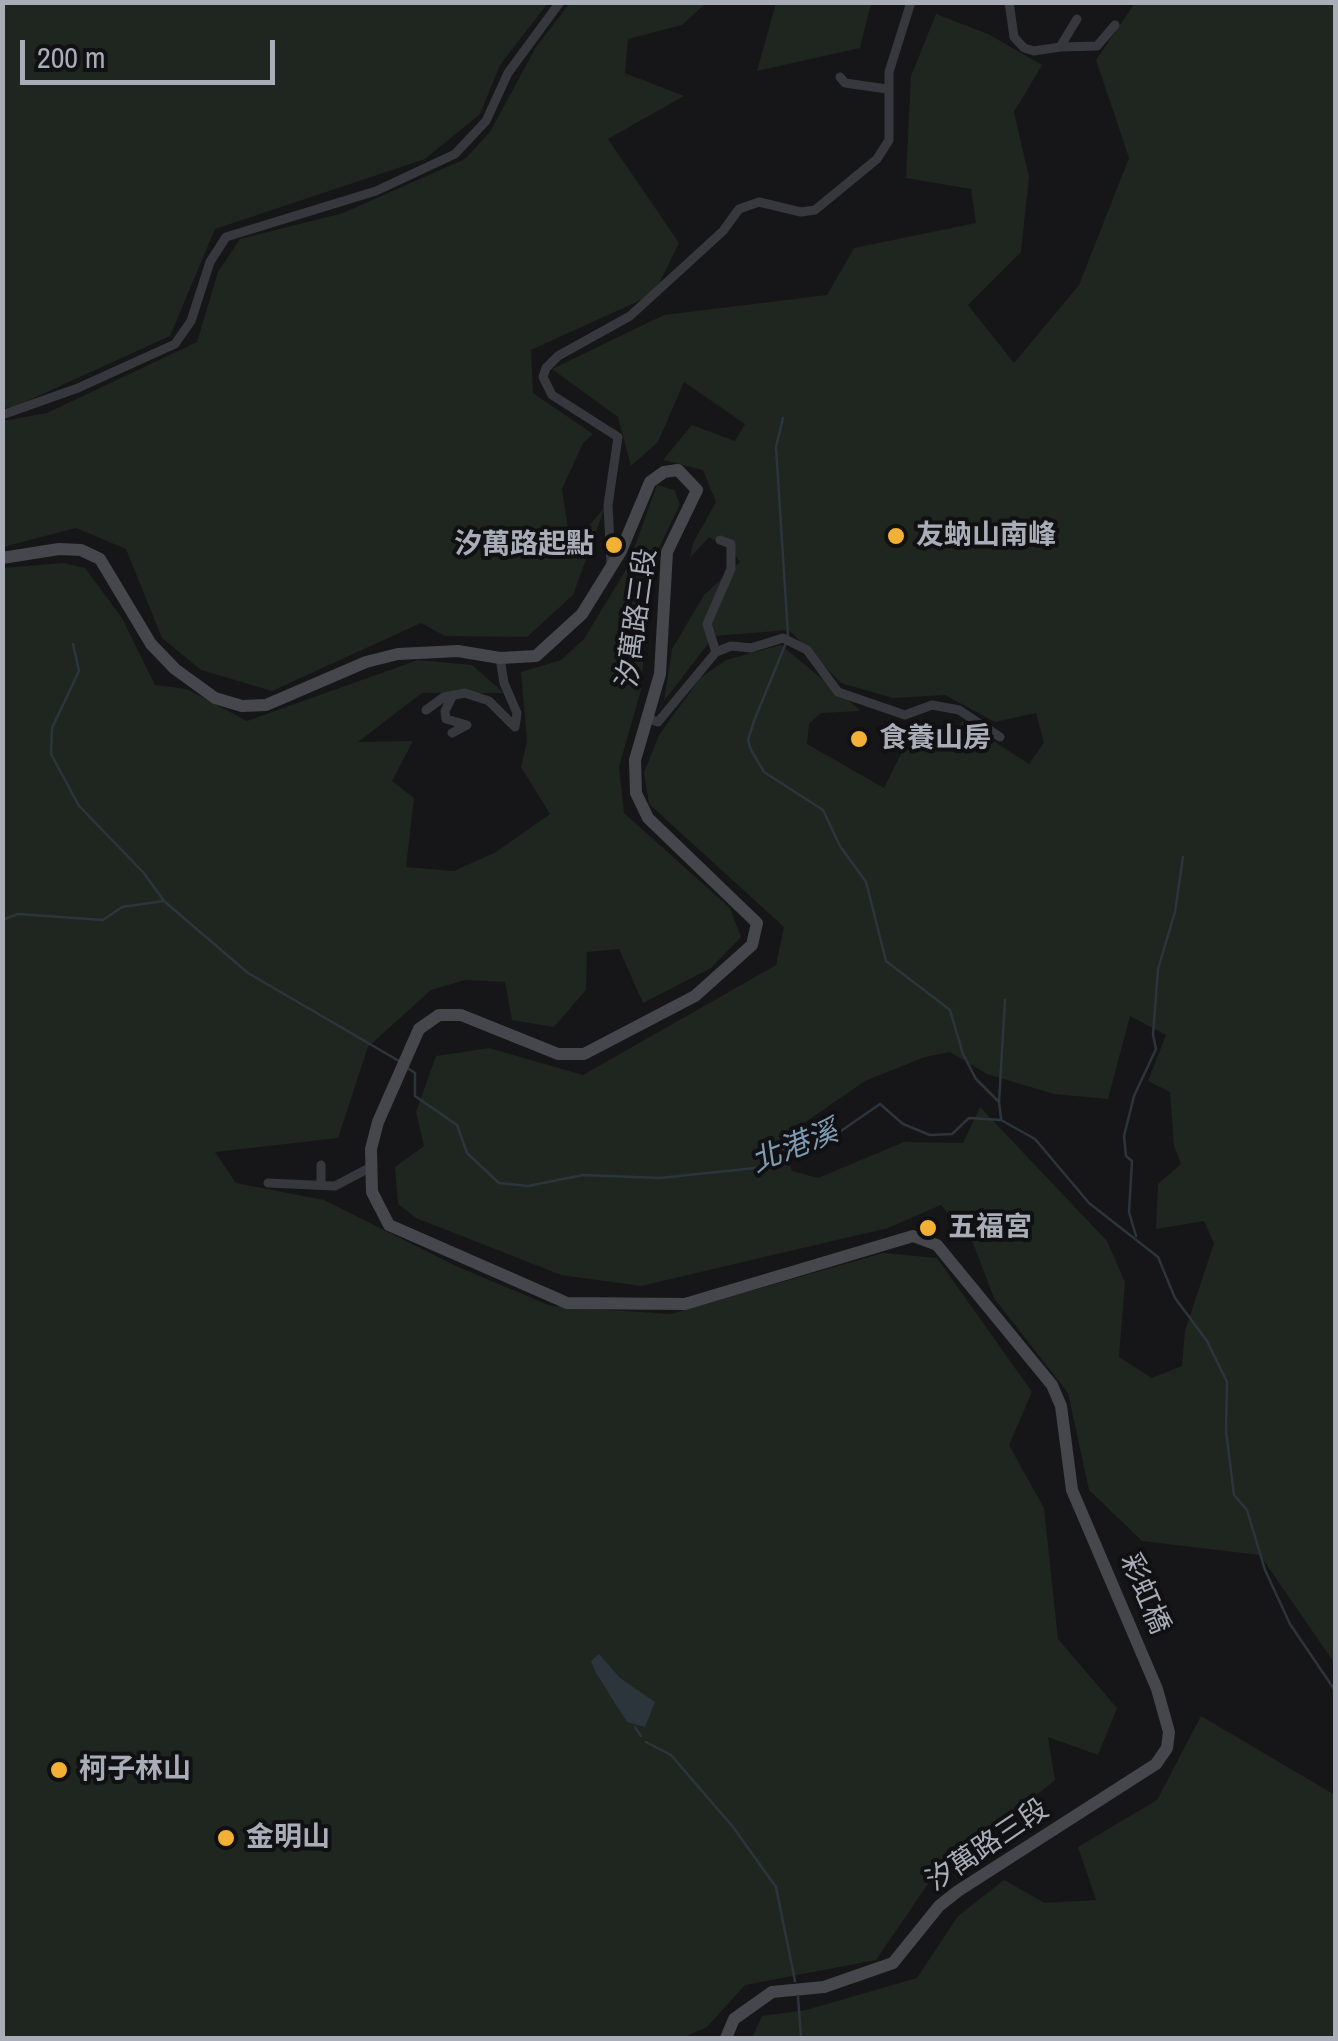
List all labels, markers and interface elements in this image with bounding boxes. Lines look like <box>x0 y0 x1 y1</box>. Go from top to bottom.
scale bar <box>25 20 280 82</box>
text: 200 m <box>37 37 105 77</box>
place label: 友蚋山南峰 <box>916 519 1056 553</box>
marker: 友蚋山南峰 <box>885 525 907 547</box>
place label: 汐萬路起點 <box>454 528 594 562</box>
marker: 汐萬路起點 <box>603 534 625 556</box>
street label: 汐萬路三段 <box>612 546 664 690</box>
place label: 食養山房 <box>879 722 991 756</box>
marker: 食養山房 <box>848 728 870 750</box>
water label: 北港溪 <box>747 1114 843 1182</box>
place label: 五福宮 <box>948 1211 1032 1245</box>
marker: 五福宮 <box>917 1217 939 1239</box>
street label: 彩虹橋 <box>1112 1549 1176 1639</box>
place label: 柯子林山 <box>79 1753 191 1787</box>
marker: 柯子林山 <box>48 1759 70 1781</box>
street label: 汐萬路三段 <box>921 1793 1055 1899</box>
place label: 金明山 <box>246 1821 330 1855</box>
marker: 金明山 <box>215 1827 237 1849</box>

